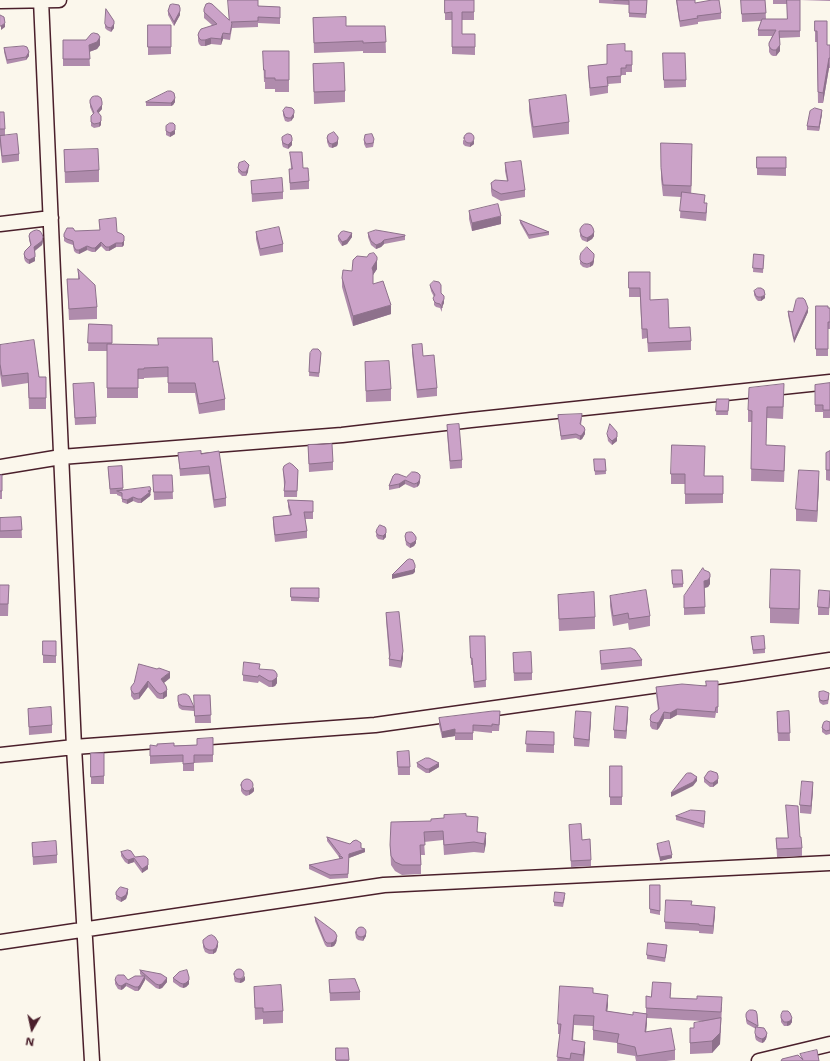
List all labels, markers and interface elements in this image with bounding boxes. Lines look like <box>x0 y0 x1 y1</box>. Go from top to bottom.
north arrow <box>12 1009 52 1049</box>
text: N <box>25 1033 36 1049</box>

